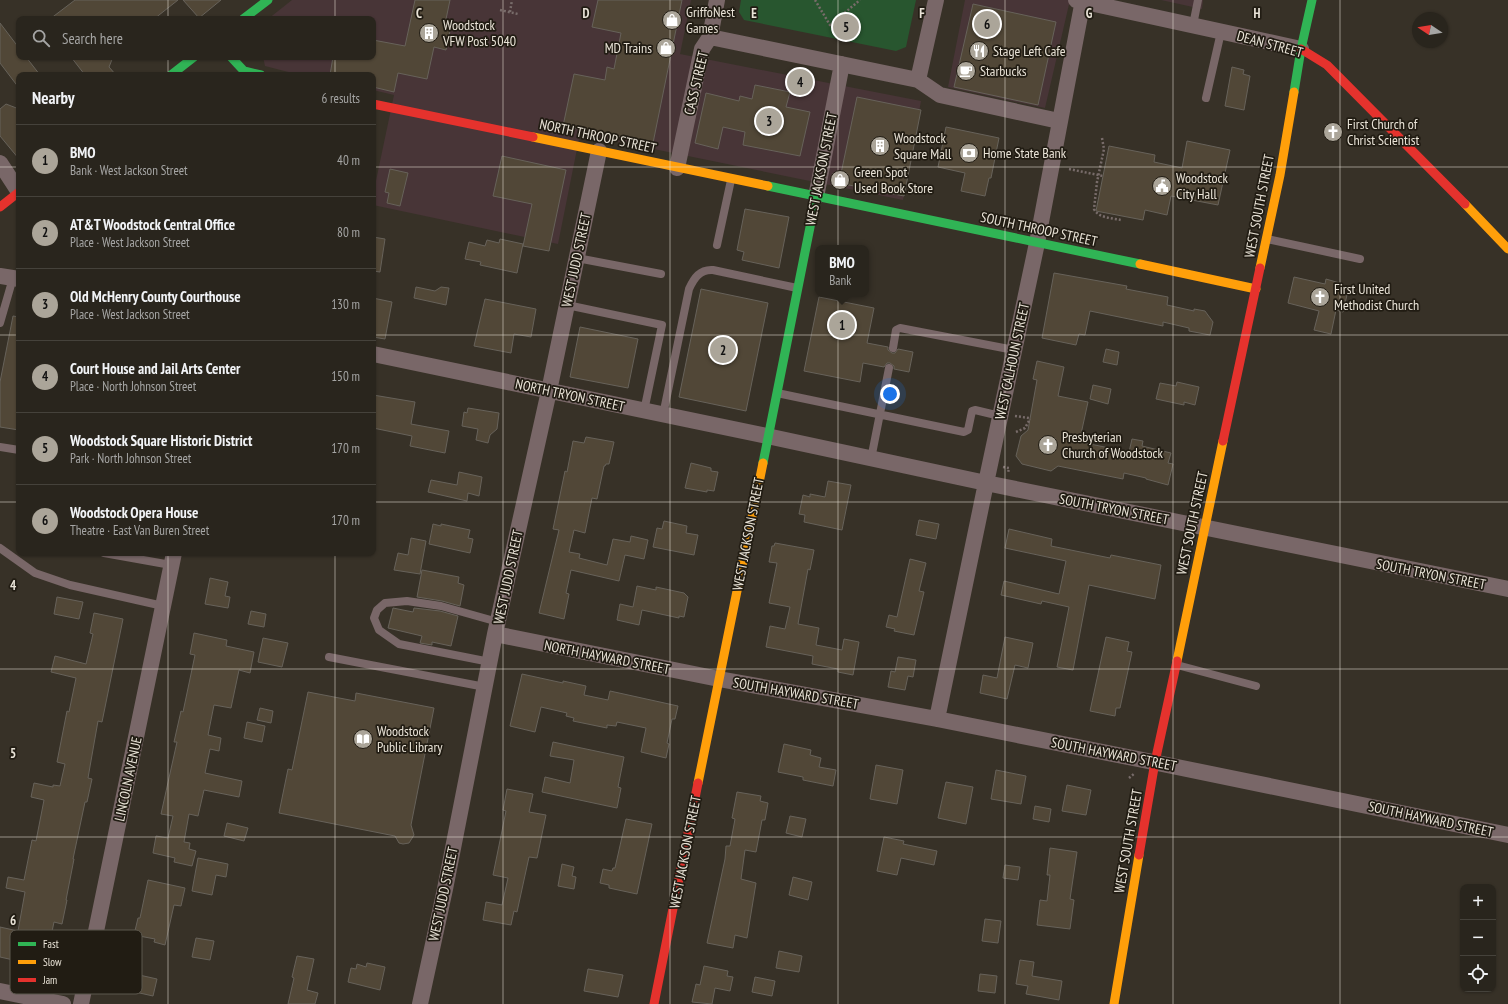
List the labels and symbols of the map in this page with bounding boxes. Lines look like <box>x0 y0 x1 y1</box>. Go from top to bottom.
place label: GriffoNest Games <box>686 3 735 37</box>
text: C <box>416 5 422 22</box>
text: D <box>583 5 590 22</box>
text: E <box>751 5 757 22</box>
text: F <box>919 5 925 22</box>
text: G <box>1086 5 1093 22</box>
text: H <box>1254 5 1261 22</box>
shop icon: GriffoNest Games <box>661 9 683 31</box>
pin: 6 <box>974 9 1000 39</box>
pin: 5 <box>833 12 859 42</box>
north arrow <box>1412 12 1448 48</box>
place label: Woodstock VFW Post 5040 <box>442 16 516 50</box>
building icon: Woodstock VFW Post 5040 <box>418 22 440 44</box>
street label: DEAN STREET <box>1235 27 1306 62</box>
shop icon: MD Trains <box>655 37 677 59</box>
place label: MD Trains <box>605 39 652 57</box>
restaurant icon: Stage Left Cafe <box>968 40 990 62</box>
place label: Stage Left Cafe <box>993 42 1066 60</box>
street label: CASS STREET <box>680 49 712 117</box>
cafe icon: Starbucks <box>955 60 977 82</box>
place label: Starbucks <box>980 62 1027 80</box>
pin: 4 <box>787 67 813 97</box>
pin: 3 <box>756 106 782 136</box>
street label: WEST JACKSON STREET <box>801 110 841 227</box>
street label: NORTH THROOP STREET <box>538 115 659 157</box>
place label: First Church of Christ Scientist <box>1347 115 1420 149</box>
church icon: First Church of Christ Scientist <box>1322 121 1344 143</box>
place label: Woodstock Square Mall <box>894 129 952 163</box>
building icon: Woodstock Square Mall <box>869 135 891 157</box>
bank icon: Home State Bank <box>958 142 980 164</box>
place label: Home State Bank <box>983 144 1067 162</box>
street label: WEST SOUTH STREET <box>1240 152 1278 259</box>
place label: Green Spot Used Book Store <box>854 163 933 197</box>
shop icon: Green Spot Used Book Store <box>829 169 851 191</box>
place label: Woodstock City Hall <box>1176 169 1229 203</box>
public building icon: Woodstock City Hall <box>1151 175 1173 197</box>
street label: SOUTH THROOP STREET <box>979 208 1100 250</box>
street label: WEST JUDD STREET <box>557 211 595 309</box>
place label: First United Methodist Church <box>1334 280 1419 314</box>
church icon: First United Methodist Church <box>1309 286 1331 308</box>
street label: WEST CALHOUN STREET <box>991 300 1033 421</box>
pin: 1 <box>829 310 855 340</box>
pin: 2 <box>710 335 736 365</box>
street label: NORTH TRYON STREET <box>514 375 627 416</box>
your location <box>880 384 900 404</box>
place label: Presbyterian Church of Woodstock <box>1062 428 1163 462</box>
church icon: Presbyterian Church of Woodstock <box>1037 434 1059 456</box>
street label: WEST SOUTH STREET <box>1172 469 1212 576</box>
street label: WEST JACKSON STREET <box>728 475 768 592</box>
street label: SOUTH TRYON STREET <box>1058 490 1171 529</box>
street label: WEST JUDD STREET <box>489 528 527 626</box>
street label: SOUTH TRYON STREET <box>1375 555 1488 594</box>
text: 4 <box>10 577 17 594</box>
street label: NORTH HAYWARD STREET <box>543 636 672 678</box>
street label: SOUTH HAYWARD STREET <box>732 673 861 713</box>
place label: Woodstock Public Library <box>377 722 443 756</box>
library icon: Woodstock Public Library <box>352 728 374 750</box>
street label: SOUTH HAYWARD STREET <box>1050 733 1179 775</box>
street label: LINCOLN AVENUE <box>110 735 146 823</box>
text: 5 <box>10 745 16 762</box>
street label: WEST SOUTH STREET <box>1110 787 1146 894</box>
street label: WEST JACKSON STREET <box>665 793 705 910</box>
street label: SOUTH HAYWARD STREET <box>1367 797 1496 841</box>
street label: WEST JUDD STREET <box>424 845 462 943</box>
text: 6 <box>10 912 16 929</box>
legend <box>10 930 142 994</box>
text: Fast <box>43 937 59 951</box>
text: Slow <box>43 955 62 969</box>
text: Jam <box>42 973 57 987</box>

